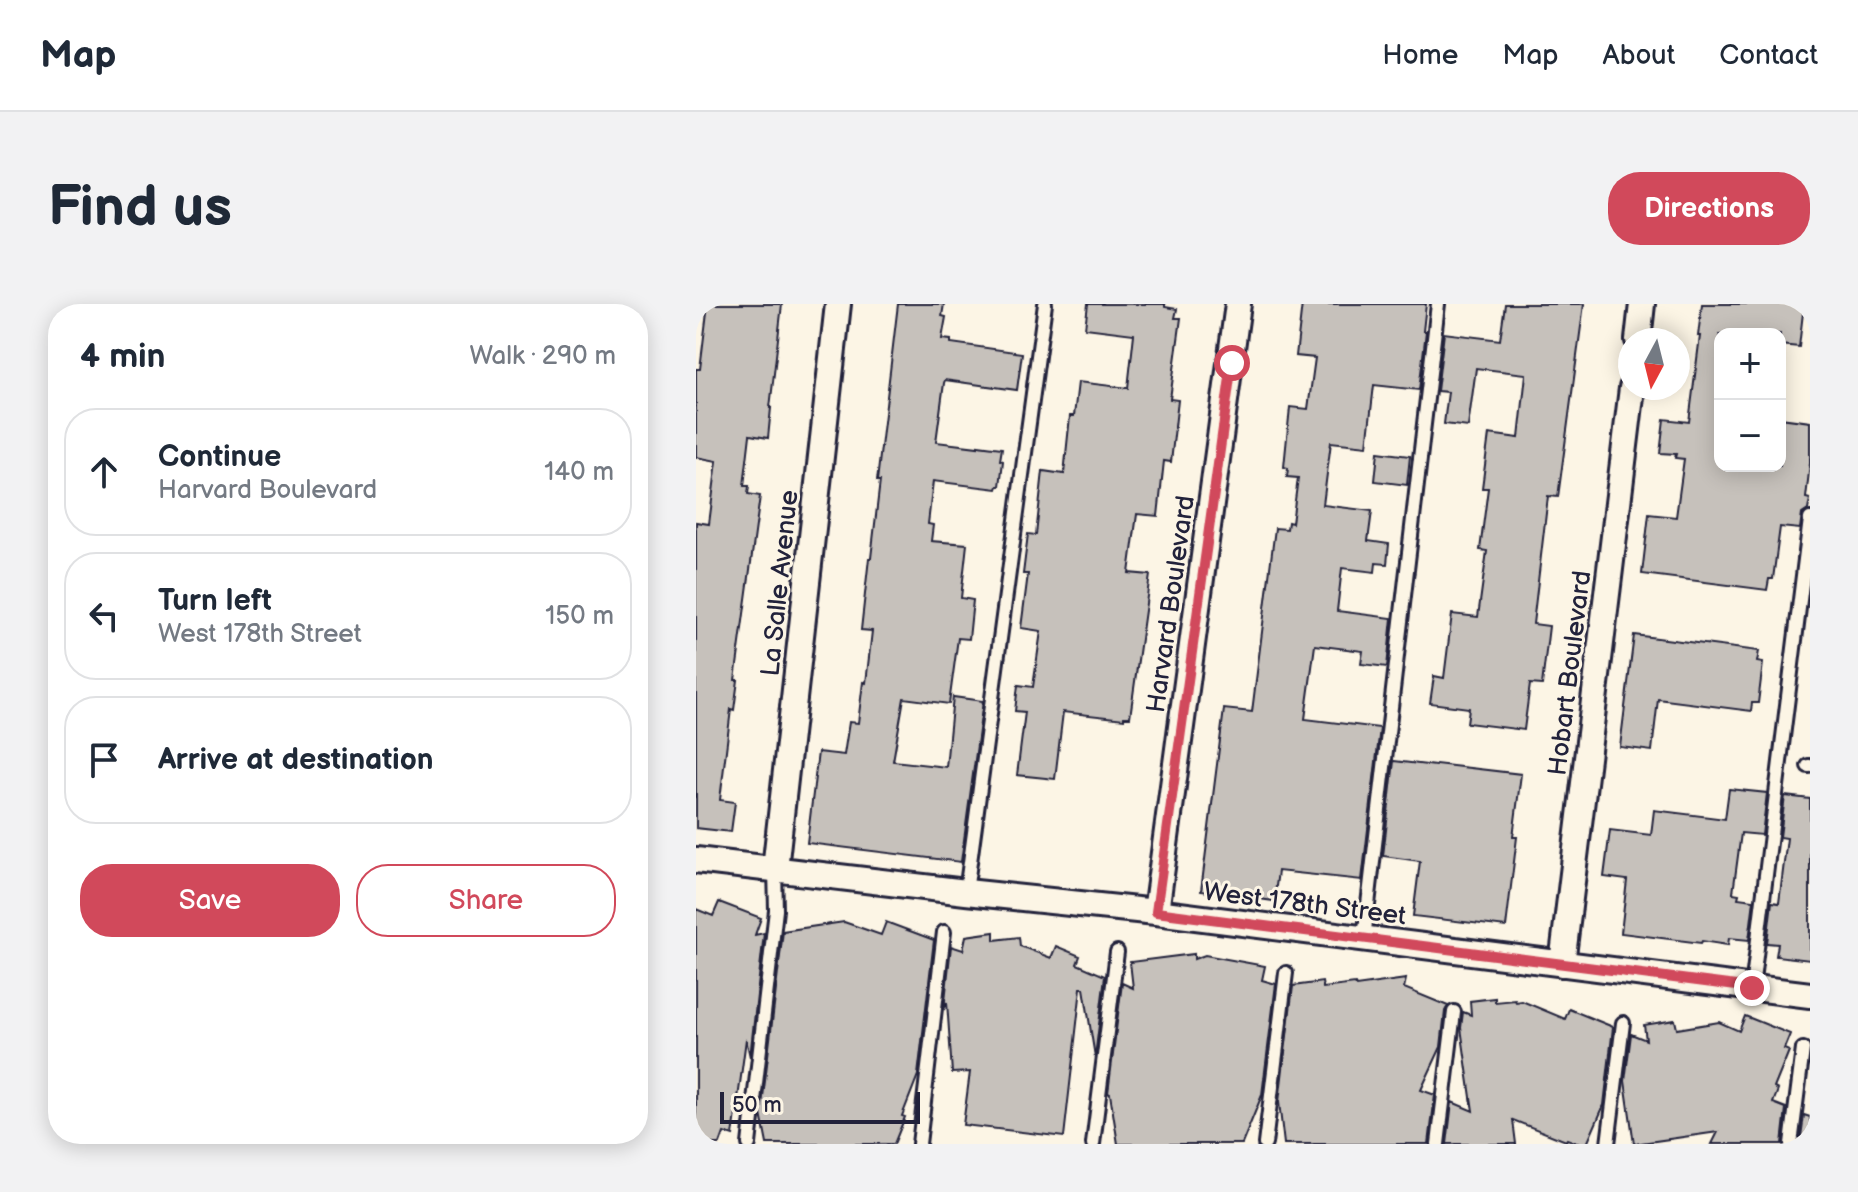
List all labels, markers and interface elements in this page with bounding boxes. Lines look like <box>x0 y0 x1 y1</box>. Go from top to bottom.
text: Map <box>40 33 116 78</box>
text: Home <box>1382 39 1458 72</box>
text: Map <box>1502 39 1559 72</box>
text: About <box>1603 39 1675 72</box>
text: Contact <box>1719 39 1818 72</box>
button: Directions <box>1608 172 1810 245</box>
text: Find us <box>48 175 232 242</box>
north arrow <box>1618 328 1690 400</box>
map controls <box>1714 328 1786 472</box>
button: + <box>1714 328 1786 400</box>
text: 4 min <box>80 336 166 377</box>
text: Walk · 290 m <box>469 341 616 372</box>
route start <box>1214 345 1250 381</box>
button: − <box>1714 400 1786 472</box>
text: Continue <box>158 439 281 475</box>
icon: ahead <box>82 450 126 494</box>
text: 140 m <box>544 457 614 488</box>
text: Harvard Boulevard <box>158 475 377 506</box>
street label: La Salle Avenue <box>755 489 806 678</box>
street label: Harvard Boulevard <box>1141 494 1202 715</box>
street label: Hobart Boulevard <box>1543 569 1598 777</box>
text: Turn left <box>158 583 272 619</box>
icon: left <box>82 594 126 638</box>
text: 150 m <box>545 601 614 632</box>
text: West 178th Street <box>158 619 362 650</box>
icon: arrive <box>82 738 126 782</box>
text: Arrive at destination <box>158 742 434 778</box>
button: Save <box>80 864 340 937</box>
button: Share <box>356 864 616 937</box>
street label: West 178th Street <box>1202 877 1408 932</box>
route end <box>1734 970 1770 1006</box>
scale bar <box>720 1088 920 1124</box>
text: 50 m <box>732 1092 782 1119</box>

